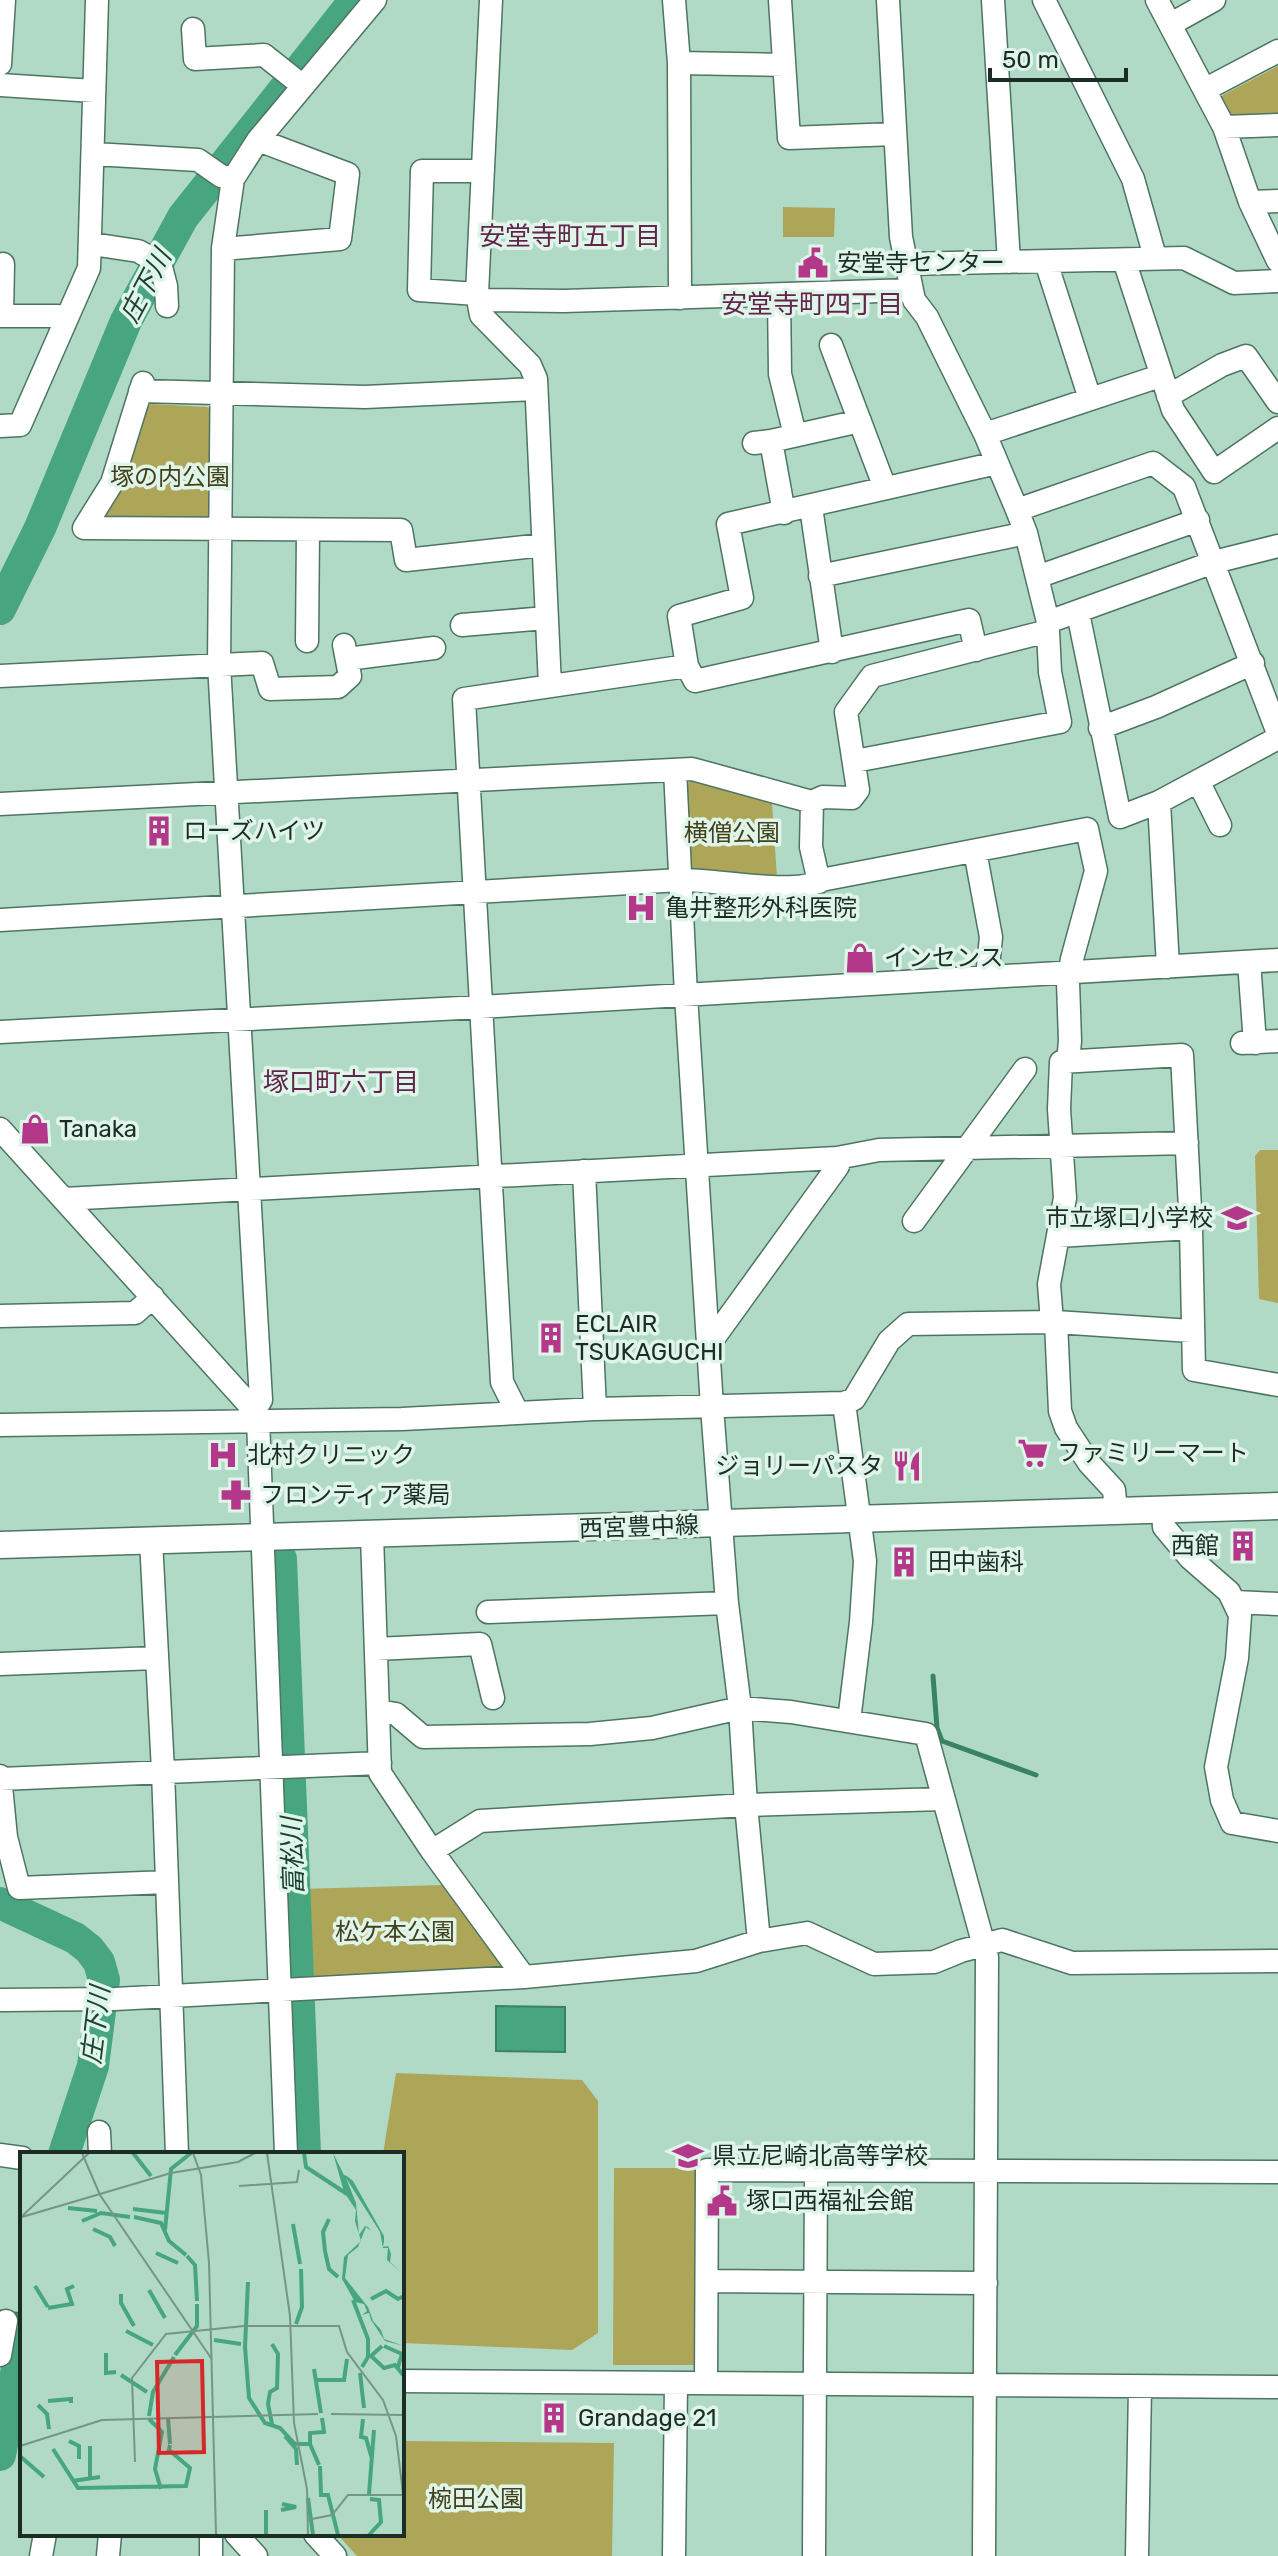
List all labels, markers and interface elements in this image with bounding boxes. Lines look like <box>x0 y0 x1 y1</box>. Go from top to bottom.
scale bar <box>990 32 1126 82</box>
text: 50 m <box>1002 46 1059 74</box>
district label: 安堂寺町五丁目 <box>479 221 661 252</box>
water label: 庄下川 <box>114 242 179 328</box>
public building icon: 安堂寺センター <box>796 246 830 280</box>
place label: 安堂寺センター <box>837 249 1005 277</box>
district label: 安堂寺町四丁目 <box>721 289 903 320</box>
park label: 塚の内公園 <box>110 463 230 491</box>
building icon: ローズハイツ <box>142 814 176 848</box>
place label: ローズハイツ <box>183 817 325 845</box>
park label: 横僧公園 <box>684 819 780 847</box>
hospital icon: 亀井整形外科医院 <box>624 891 658 925</box>
place label: 亀井整形外科医院 <box>665 894 857 922</box>
shop icon: インセンス <box>843 941 877 975</box>
place label: インセンス <box>884 944 1004 972</box>
district label: 塚口町六丁目 <box>263 1067 419 1098</box>
shop icon: Tanaka <box>18 1112 52 1146</box>
place label: Tanaka <box>59 1115 137 1143</box>
school or university icon: 市立塚口小学校 <box>1220 1201 1254 1235</box>
place label: 市立塚口小学校 <box>1045 1204 1213 1232</box>
place label: ECLAIR TSUKAGUCHI <box>575 1310 724 1366</box>
building icon: ECLAIR TSUKAGUCHI <box>534 1321 568 1355</box>
supermarket icon: ファミリーマート <box>1016 1436 1050 1470</box>
hospital icon: 北村クリニック <box>206 1438 240 1472</box>
place label: ファミリーマート <box>1057 1439 1249 1467</box>
place label: 北村クリニック <box>247 1441 415 1469</box>
restaurant icon: ジョリーパスタ <box>890 1449 924 1483</box>
place label: ジョリーパスタ <box>715 1452 883 1480</box>
pharmacy icon: フロンティア薬局 <box>219 1478 253 1512</box>
place label: フロンティア薬局 <box>260 1481 451 1509</box>
street label: 西宮豊中線 <box>579 1511 699 1543</box>
building icon: 西館 <box>1226 1529 1260 1563</box>
place label: 西館 <box>1171 1532 1219 1560</box>
building icon: 田中歯科 <box>887 1545 921 1579</box>
place label: 田中歯科 <box>928 1548 1024 1576</box>
water label: 富松川 <box>276 1813 310 1896</box>
park label: 松ケ本公園 <box>335 1918 455 1946</box>
water label: 庄下川 <box>76 1981 117 2066</box>
school or university icon: 県立尼崎北高等学校 <box>671 2139 705 2173</box>
place label: 県立尼崎北高等学校 <box>712 2142 928 2170</box>
inset map <box>20 2152 404 2536</box>
public building icon: 塚口西福祉会館 <box>705 2184 739 2218</box>
place label: 塚口西福祉会館 <box>746 2187 914 2215</box>
building icon: Grandage 21 <box>537 2401 571 2435</box>
place label: Grandage 21 <box>578 2404 717 2432</box>
park label: 椀田公園 <box>428 2485 524 2513</box>

